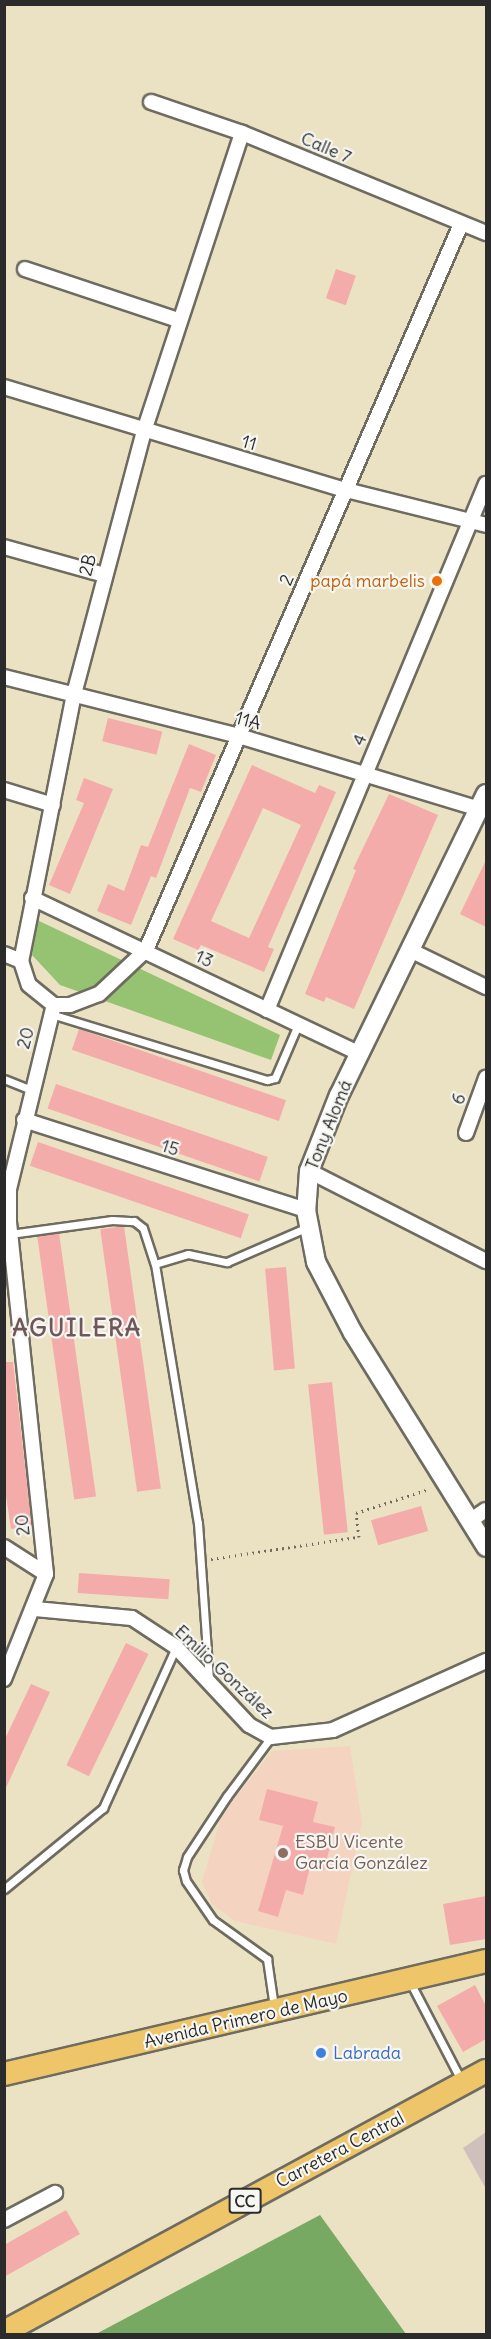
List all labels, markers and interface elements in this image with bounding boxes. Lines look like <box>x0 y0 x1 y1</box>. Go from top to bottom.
street label: Calle 7 <box>297 128 355 168</box>
street label: 11 <box>239 431 259 455</box>
street label: 2B <box>75 552 101 578</box>
place label: papá marbelis <box>310 570 425 592</box>
street label: 2 <box>275 571 299 589</box>
marker: papá marbelis <box>430 574 444 588</box>
street label: 11A <box>233 707 263 735</box>
street label: 4 <box>348 731 372 749</box>
street label: 13 <box>191 945 217 973</box>
street label: 20 <box>13 1025 39 1051</box>
street label: Tony Alomá <box>301 1077 357 1173</box>
street label: 6 <box>447 1090 471 1108</box>
street label: 15 <box>158 1135 182 1161</box>
district label: AGUILERA <box>12 1314 142 1342</box>
street label: 20 <box>11 1513 35 1537</box>
street label: Emilio González <box>170 1621 278 1723</box>
place label: ESBU Vicente García González <box>295 1832 428 1874</box>
marker: ESBU Vicente García González <box>276 1846 290 1860</box>
street label: Avenida Primero de Mayo <box>142 1985 350 2053</box>
place label: Labrada <box>333 2042 401 2064</box>
marker: Labrada <box>314 2046 328 2060</box>
street label: Carretera Central <box>272 2107 408 2193</box>
road number: CC <box>228 2188 262 2214</box>

